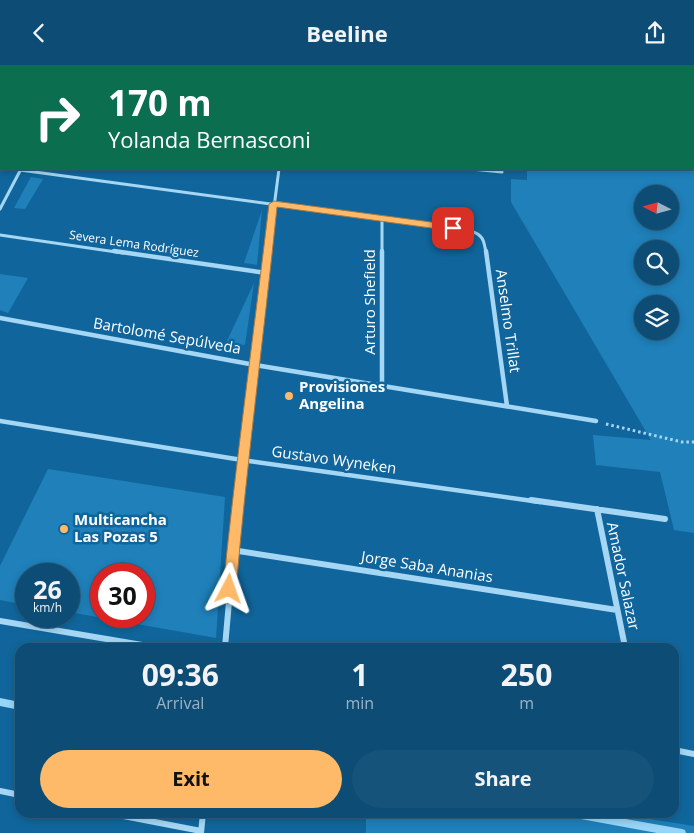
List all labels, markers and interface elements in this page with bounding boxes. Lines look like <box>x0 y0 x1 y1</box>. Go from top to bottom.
text: Beeline <box>306 18 388 48</box>
icon: back <box>25 19 53 47</box>
icon: share <box>641 19 669 47</box>
text: 170 m <box>108 79 212 126</box>
icon: right <box>25 85 90 150</box>
text: Yolanda Bernasconi <box>108 124 311 154</box>
north arrow <box>634 185 679 230</box>
map controls <box>634 185 679 340</box>
pin <box>432 207 474 249</box>
icon: arrive <box>439 214 467 242</box>
street label: Severa Lema Rodríguez <box>68 226 200 261</box>
button: search <box>634 240 679 285</box>
street label: Arturo Shefield <box>359 249 379 355</box>
street label: Anselmo Trillat <box>492 268 526 374</box>
button: layers <box>634 295 679 340</box>
street label: Bartolomé Sepúlveda <box>92 312 243 358</box>
place label: Provisiones Angelina <box>299 376 385 413</box>
marker: Provisiones Angelina <box>283 390 295 402</box>
street label: Gustavo Wyneken <box>270 440 398 478</box>
place label: Multicancha Las Pozas 5 <box>74 509 167 546</box>
street label: Amador Salazar <box>603 520 645 632</box>
marker: Multicancha Las Pozas 5 <box>58 523 70 535</box>
street label: Jorge Saba Ananias <box>358 545 494 586</box>
position arrow <box>202 562 254 614</box>
speed limit sign: 30 <box>90 563 155 628</box>
text: 26 <box>33 572 62 606</box>
text: km/h <box>33 599 62 616</box>
text: 09:36 <box>142 654 219 695</box>
text: 1 <box>351 654 368 695</box>
text: 250 <box>501 654 552 695</box>
text: Arrival <box>156 692 204 714</box>
text: min <box>346 692 374 714</box>
text: m <box>519 692 534 714</box>
button: Exit <box>40 750 342 808</box>
button: Share <box>352 750 654 808</box>

